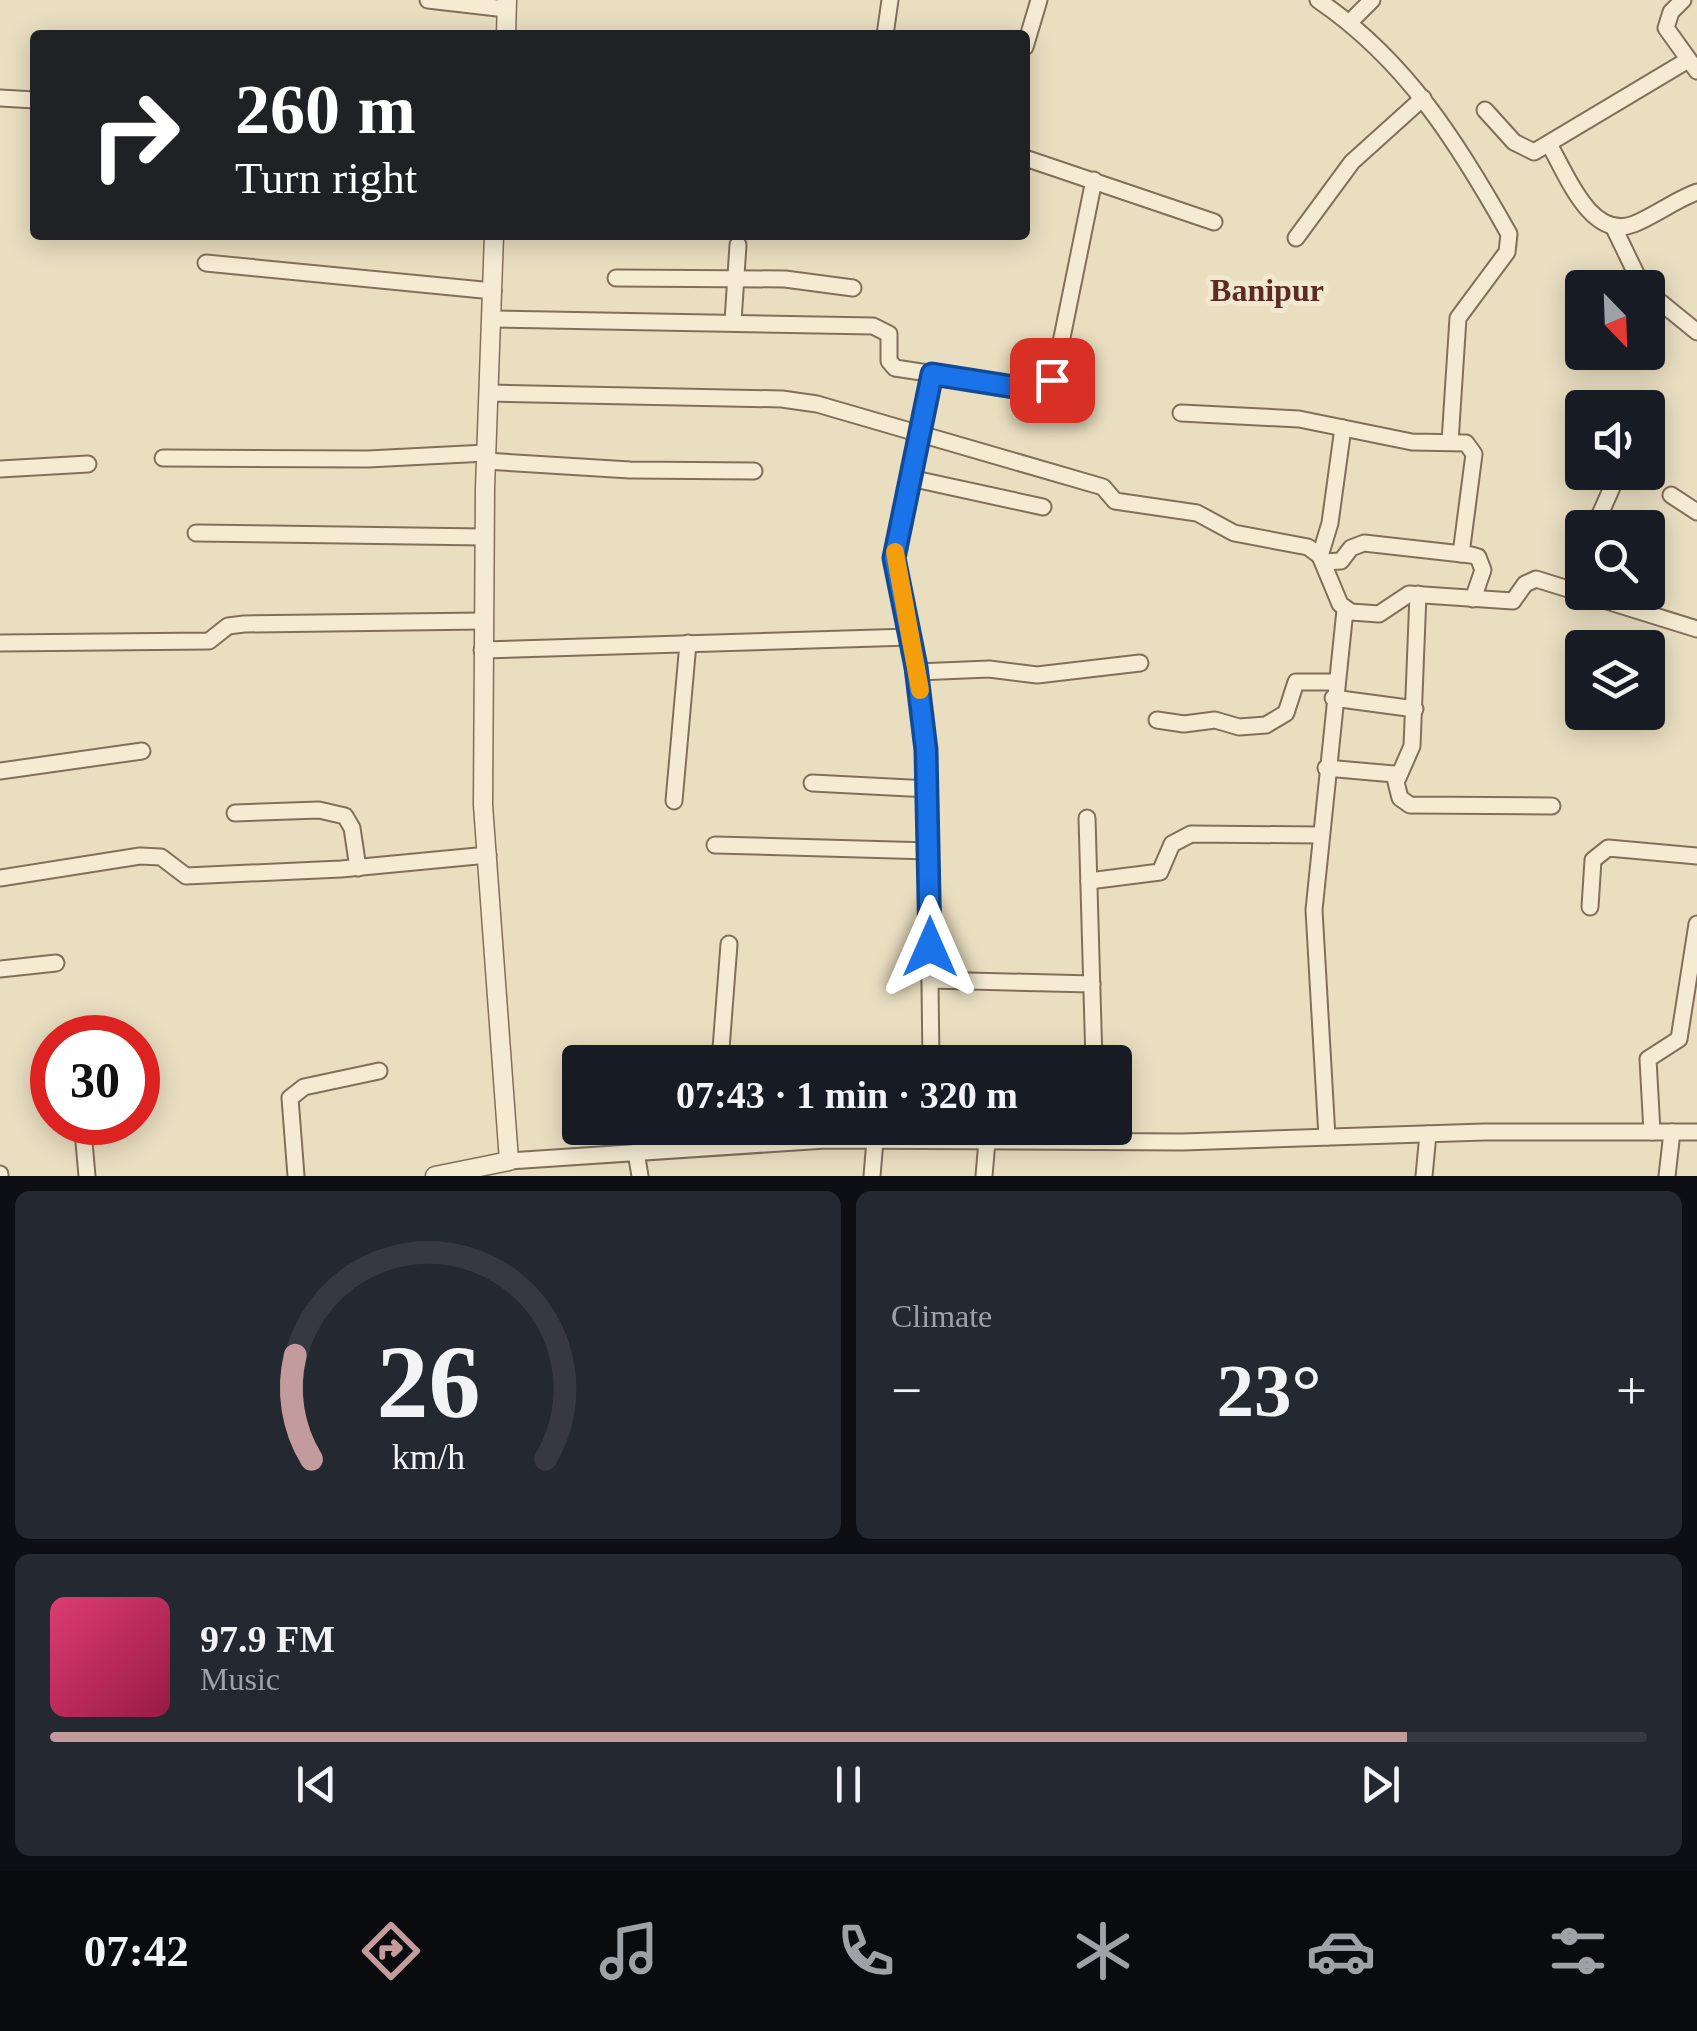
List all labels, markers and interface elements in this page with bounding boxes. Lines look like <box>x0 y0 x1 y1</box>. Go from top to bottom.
icon: right <box>70 70 200 200</box>
text: 260 m <box>235 71 416 148</box>
text: Turn right <box>235 153 417 203</box>
north arrow <box>1565 270 1665 370</box>
map controls <box>1565 270 1665 730</box>
district label: Banipur <box>1210 272 1324 308</box>
pin <box>1010 338 1095 423</box>
icon: arrive <box>1025 353 1080 408</box>
button: sound <box>1565 390 1665 490</box>
button: search <box>1565 510 1665 610</box>
button: layers <box>1565 630 1665 730</box>
position arrow <box>878 895 982 999</box>
speed limit sign: 30 <box>30 1015 160 1145</box>
text: 07:43 · 1 min · 320 m <box>676 1074 1018 1116</box>
text: Climate <box>891 1298 992 1334</box>
text: 26 <box>376 1324 480 1439</box>
text: 23° <box>1217 1349 1322 1432</box>
text: − <box>891 1360 922 1421</box>
text: + <box>1616 1360 1647 1421</box>
text: km/h <box>391 1437 465 1477</box>
text: 97.9 FM <box>200 1618 335 1660</box>
text: Music <box>200 1661 280 1697</box>
icon: previous <box>289 1757 344 1812</box>
icon: pause <box>821 1757 876 1812</box>
icon: next <box>1353 1757 1408 1812</box>
icon: directions <box>356 1916 426 1986</box>
icon: music <box>594 1916 664 1986</box>
icon: phone <box>831 1916 901 1986</box>
icon: climate <box>1068 1916 1138 1986</box>
icon: car <box>1306 1916 1376 1986</box>
icon: filters <box>1543 1916 1613 1986</box>
text: 07:42 <box>84 1926 189 1976</box>

